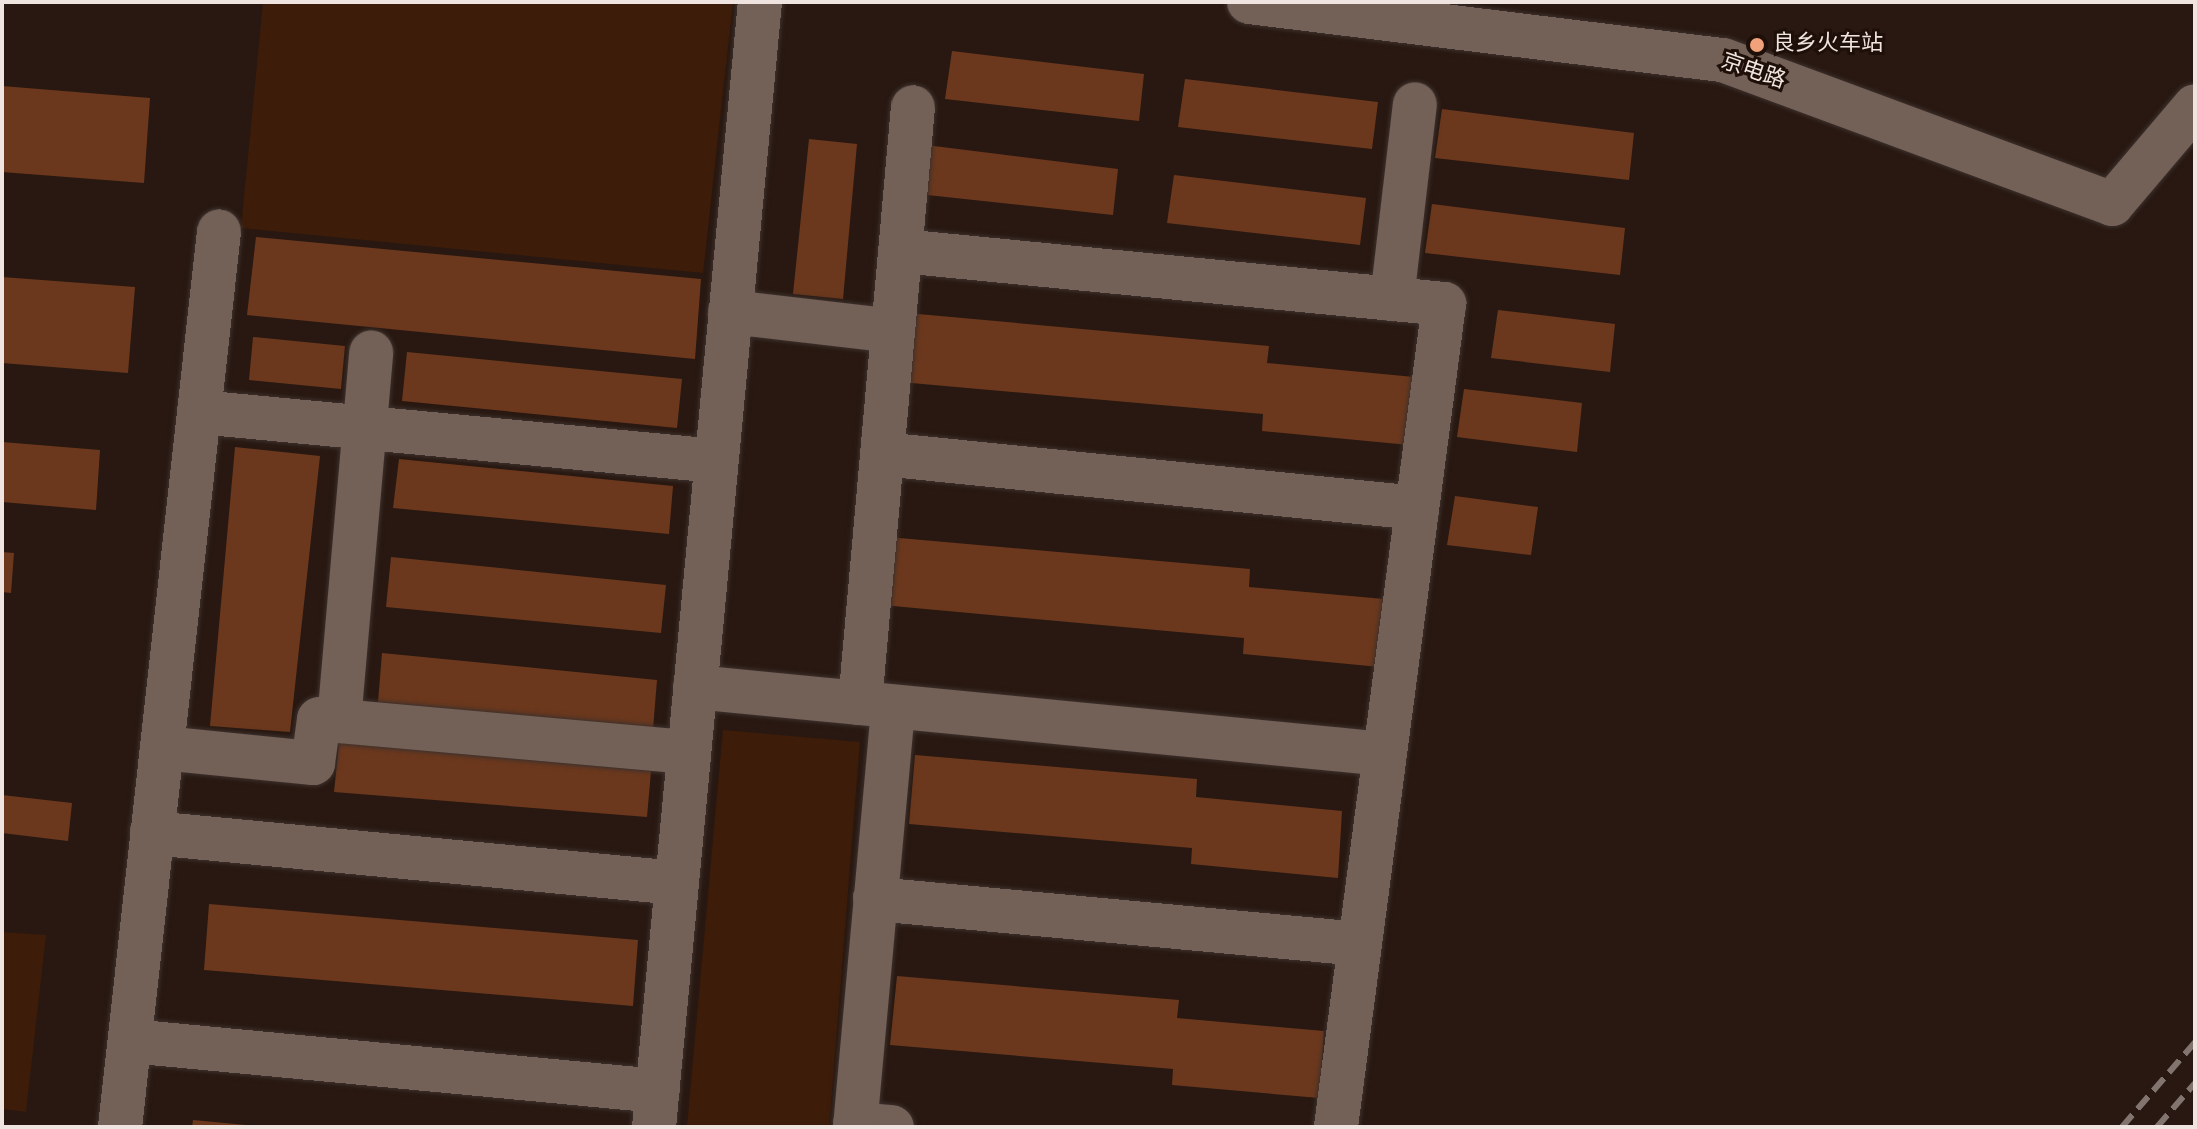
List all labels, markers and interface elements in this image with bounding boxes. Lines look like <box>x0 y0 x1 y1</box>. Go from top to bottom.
place label: 良乡火车站 <box>1773 32 1883 58</box>
marker: 良乡火车站 <box>1748 36 1766 54</box>
street label: 京电路 <box>1718 49 1788 95</box>

